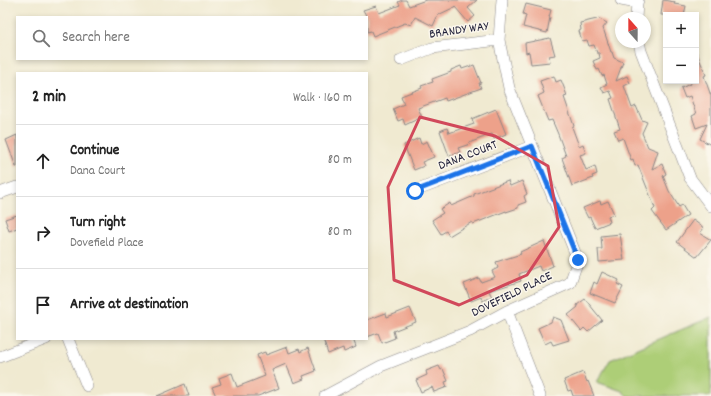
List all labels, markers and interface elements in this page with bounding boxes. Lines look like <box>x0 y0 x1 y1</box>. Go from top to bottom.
north arrow <box>615 12 651 48</box>
map controls <box>663 12 699 84</box>
button: + <box>663 12 699 48</box>
search box <box>16 16 368 60</box>
street label: BRANDY WAY <box>428 17 491 45</box>
icon: search <box>30 27 52 49</box>
text: Search here <box>62 27 130 49</box>
button: − <box>663 48 699 84</box>
text: 2 min <box>32 86 66 110</box>
text: Walk · 160 m <box>293 89 352 108</box>
street label: DANA COURT <box>436 136 500 176</box>
text: Continue <box>70 140 119 162</box>
icon: ahead <box>32 150 54 172</box>
text: 80 m <box>328 151 352 170</box>
text: Dana Court <box>70 162 125 181</box>
route start <box>406 182 424 200</box>
text: Turn right <box>70 212 126 234</box>
icon: right <box>32 222 54 244</box>
text: 80 m <box>328 223 352 242</box>
text: Dovefield Place <box>70 234 144 253</box>
route end <box>569 251 587 269</box>
street label: DOVEFIELD PLACE <box>468 267 556 323</box>
icon: arrive <box>32 294 54 316</box>
text: Arrive at destination <box>70 294 188 316</box>

